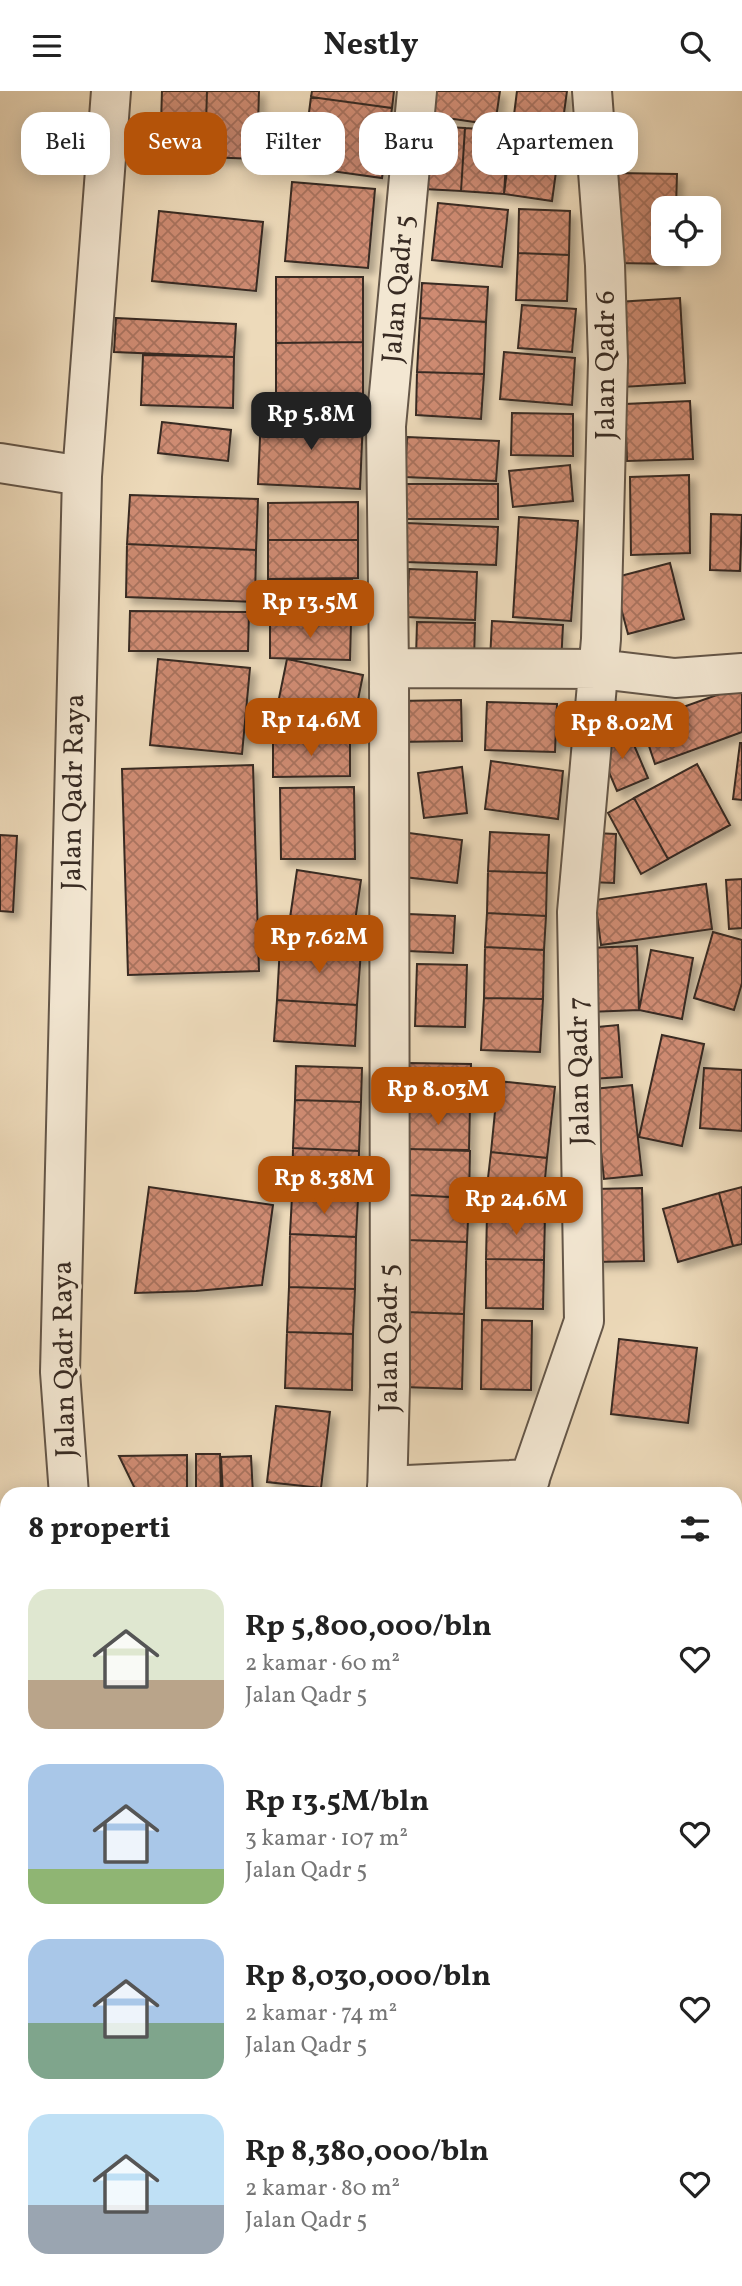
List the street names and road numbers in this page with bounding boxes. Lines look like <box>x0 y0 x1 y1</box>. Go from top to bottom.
street label: Jalan Qadr 5 <box>373 213 425 365</box>
street label: Jalan Qadr 6 <box>587 290 626 440</box>
street label: Jalan Qadr Raya <box>53 693 95 891</box>
street label: Jalan Qadr 7 <box>559 996 601 1146</box>
street label: Jalan Qadr Raya <box>44 1260 86 1458</box>
street label: Jalan Qadr 5 <box>370 1264 409 1412</box>

